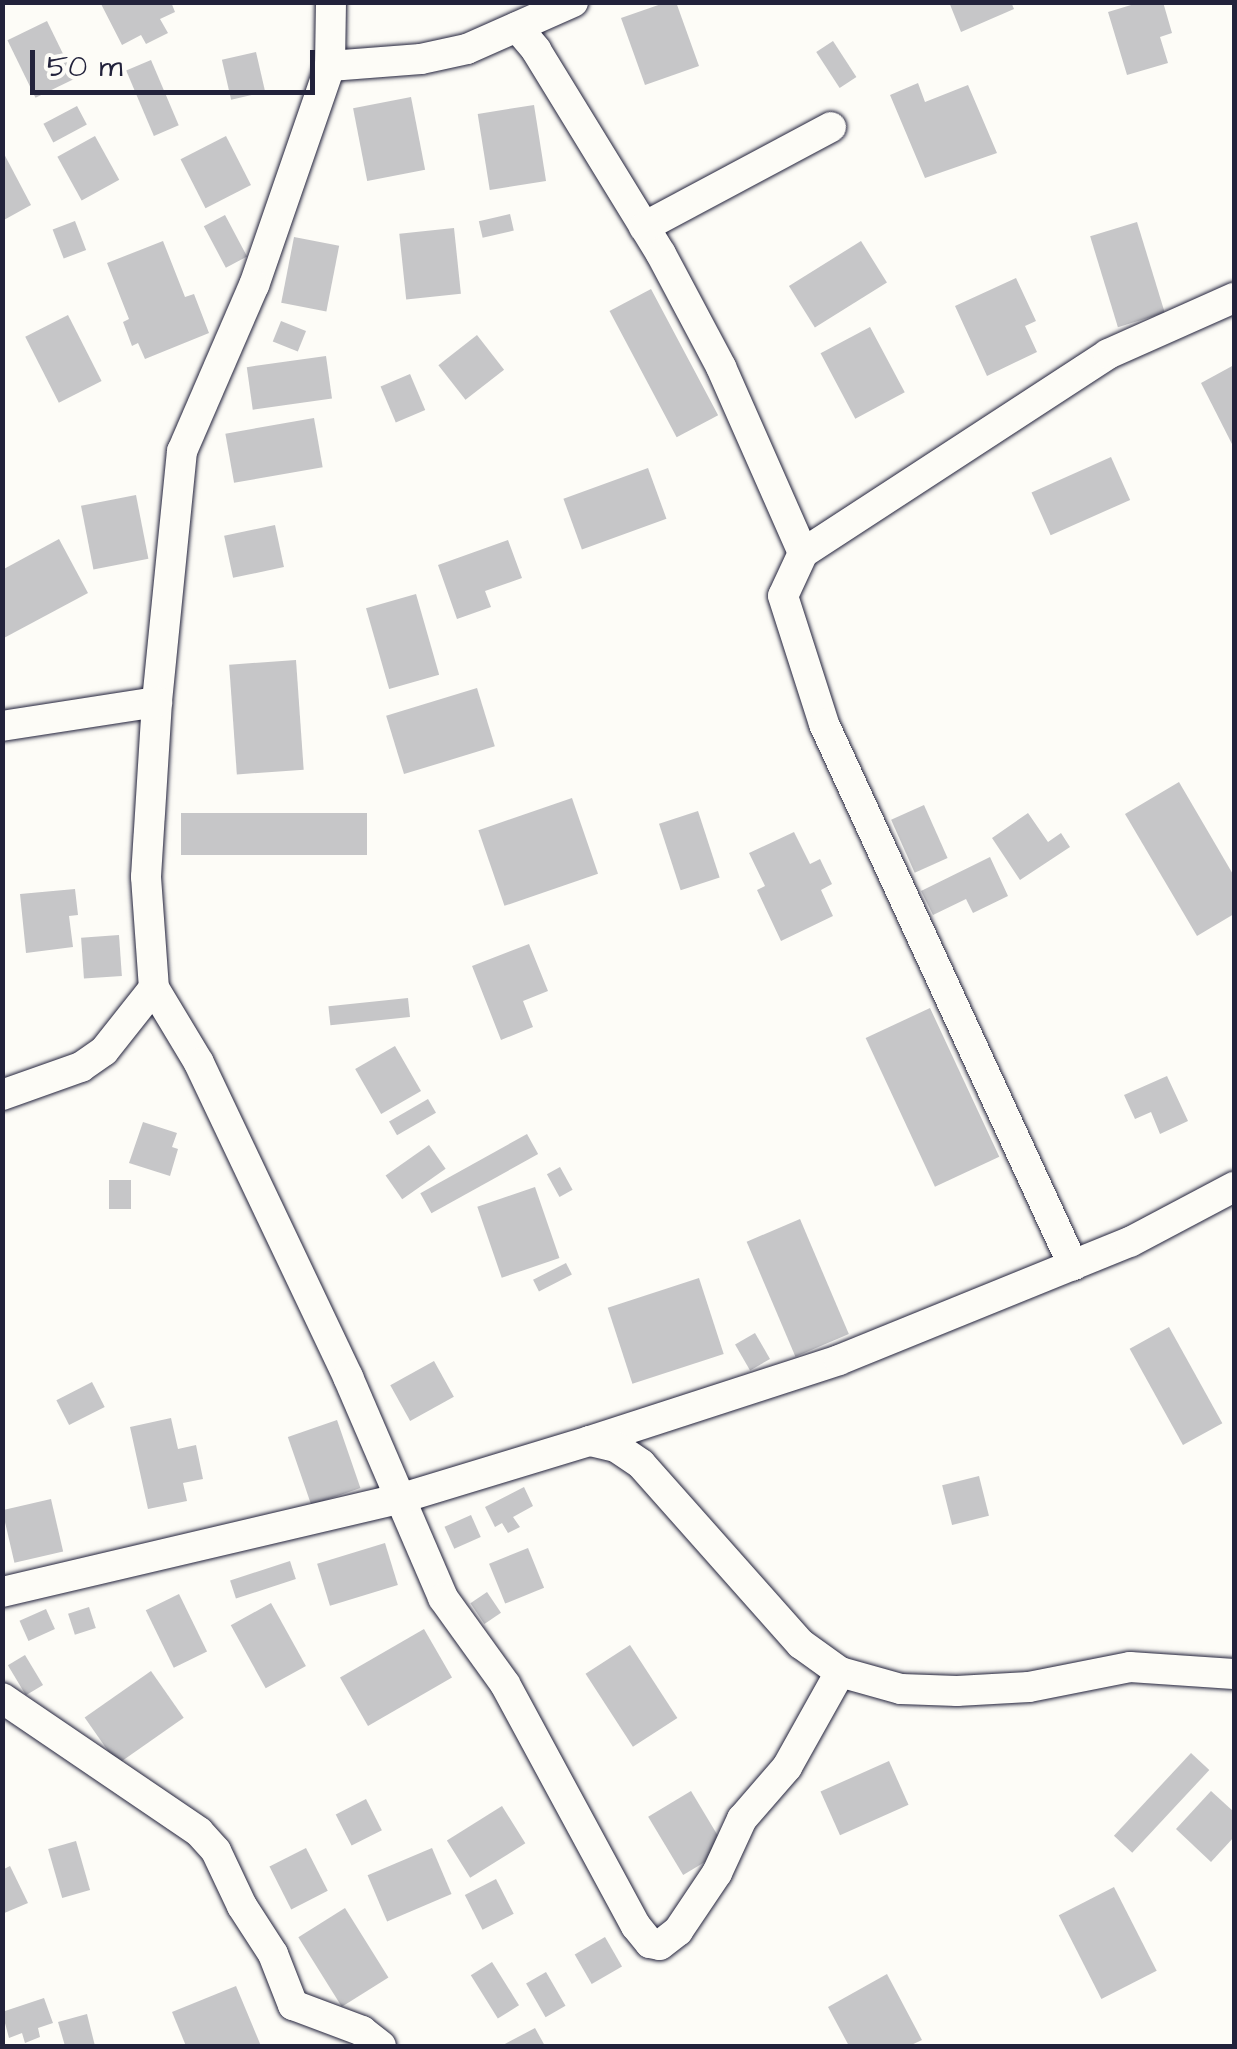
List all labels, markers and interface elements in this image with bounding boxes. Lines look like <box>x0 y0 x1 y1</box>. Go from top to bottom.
scale bar <box>35 30 320 92</box>
text: 50 m <box>47 46 123 88</box>

